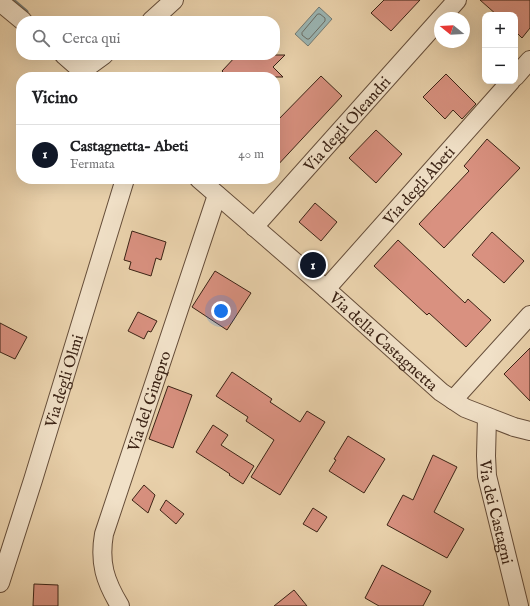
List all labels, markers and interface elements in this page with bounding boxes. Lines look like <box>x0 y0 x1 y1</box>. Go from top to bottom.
north arrow <box>434 12 470 48</box>
map controls <box>482 12 518 84</box>
button: + <box>482 12 518 48</box>
search box <box>16 16 280 60</box>
icon: search <box>30 27 52 49</box>
text: Cerca qui <box>62 29 121 48</box>
button: − <box>482 48 518 84</box>
street label: Via degli Oleandri <box>300 73 396 177</box>
text: Vicino <box>32 88 78 109</box>
text: Castagnetta- Abeti <box>70 137 188 156</box>
street label: Via degli Abeti <box>379 143 460 231</box>
text: 1 <box>43 146 47 163</box>
text: 40 m <box>238 146 264 163</box>
text: Fermata <box>70 156 115 173</box>
pin: 1 <box>300 250 326 280</box>
street label: Via della Castagnetta <box>324 288 441 396</box>
your location <box>211 301 231 321</box>
street label: Via degli Olmi <box>41 332 89 431</box>
street label: Via del Ginepro <box>124 348 176 455</box>
street label: Via dei Castagni <box>474 458 516 567</box>

